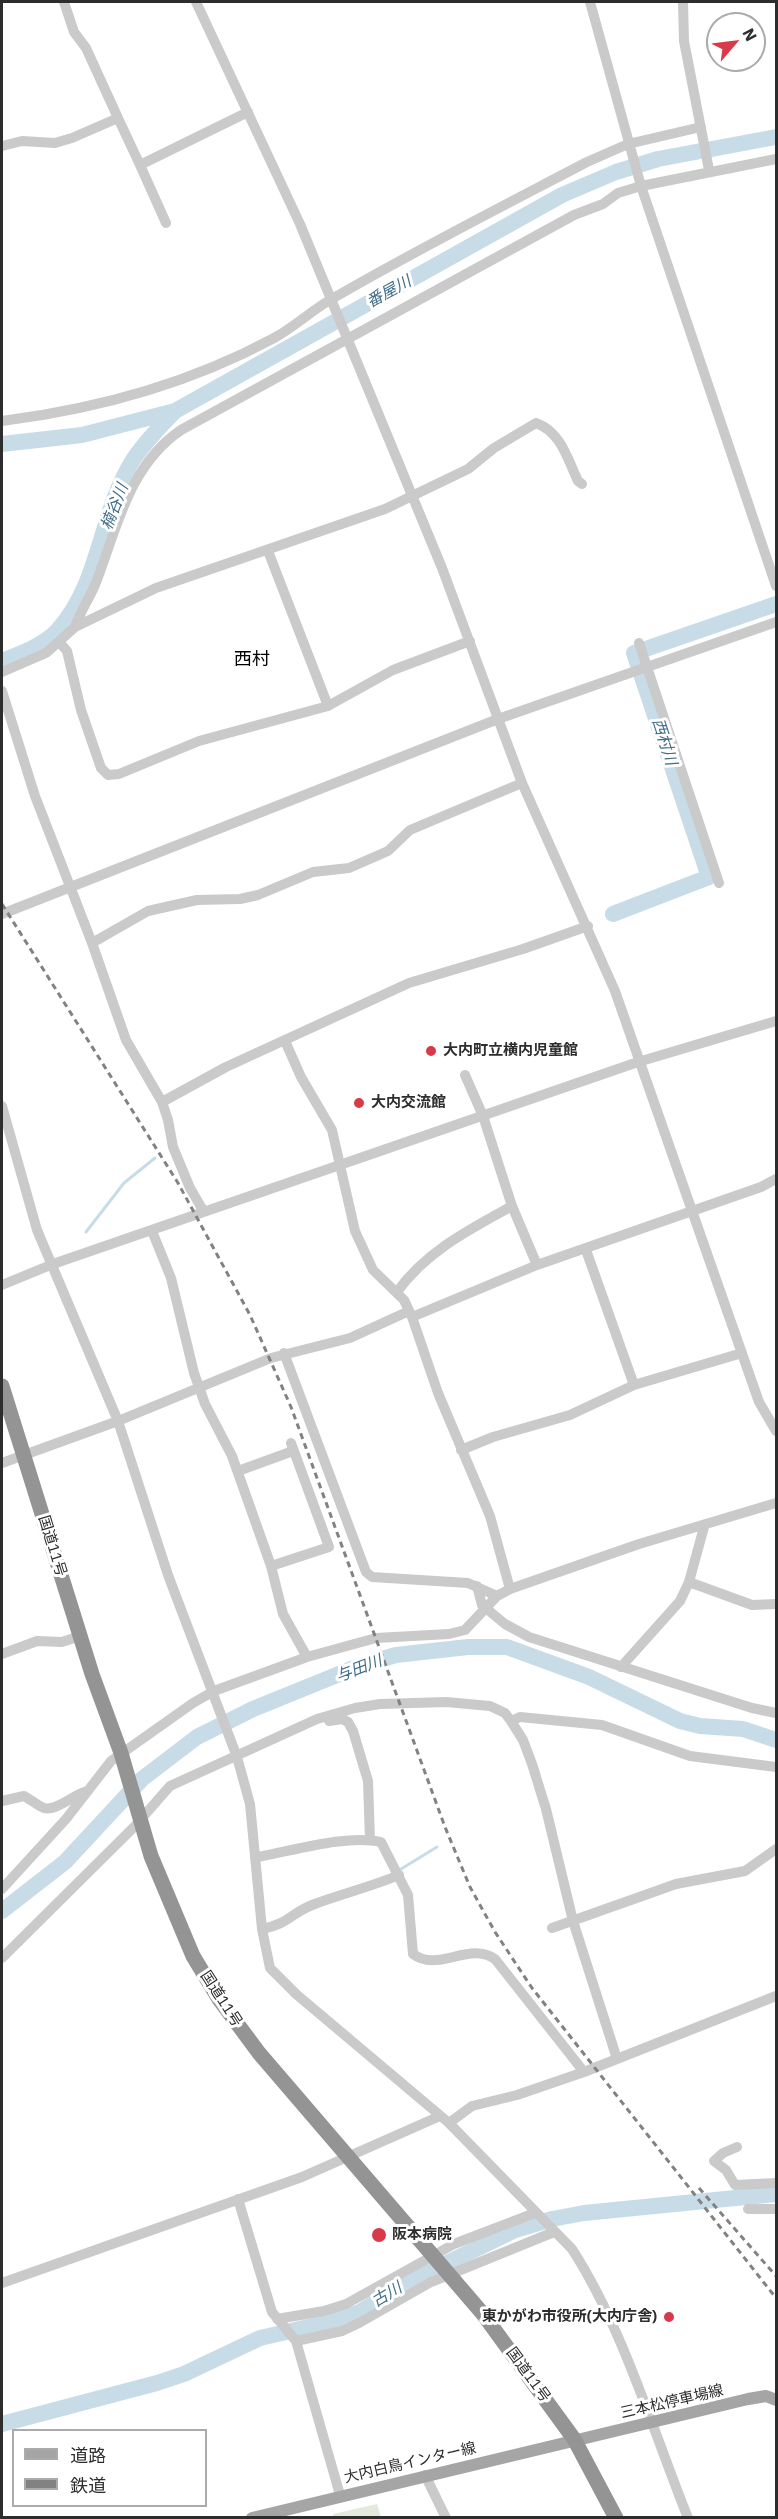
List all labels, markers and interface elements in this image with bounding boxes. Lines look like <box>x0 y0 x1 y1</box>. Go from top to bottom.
north arrow <box>706 12 766 72</box>
text: N <box>739 25 762 44</box>
water label: 番屋川 <box>363 272 415 312</box>
water label: 楠谷川 <box>97 481 133 533</box>
district label: 西村 <box>234 649 270 671</box>
water label: 西村川 <box>647 716 681 768</box>
place label: 大内町立横内児童館 <box>443 1042 578 1060</box>
marker: 大内町立横内児童館 <box>424 1044 438 1058</box>
place label: 大内交流館 <box>371 1094 446 1112</box>
marker: 大内交流館 <box>352 1096 366 1110</box>
street label: 国道11号 <box>34 1513 70 1579</box>
water label: 与田川 <box>333 1651 385 1687</box>
street label: 国道11号 <box>196 1968 246 2030</box>
marker: 阪本病院 <box>370 2226 388 2244</box>
place label: 阪本病院 <box>392 2226 452 2244</box>
water label: 古川 <box>368 2279 406 2311</box>
place label: 東かがわ市役所(大内庁舎) <box>482 2308 657 2326</box>
marker: 東かがわ市役所(大内庁舎) <box>662 2310 676 2324</box>
street label: 国道11号 <box>502 2344 554 2406</box>
street label: 三本松停車場線 <box>619 2381 725 2423</box>
legend <box>12 2429 207 2507</box>
street label: 大内白鳥インター線 <box>342 2439 478 2487</box>
text: 道路 <box>70 2444 106 2467</box>
text: 鉄道 <box>70 2474 106 2497</box>

